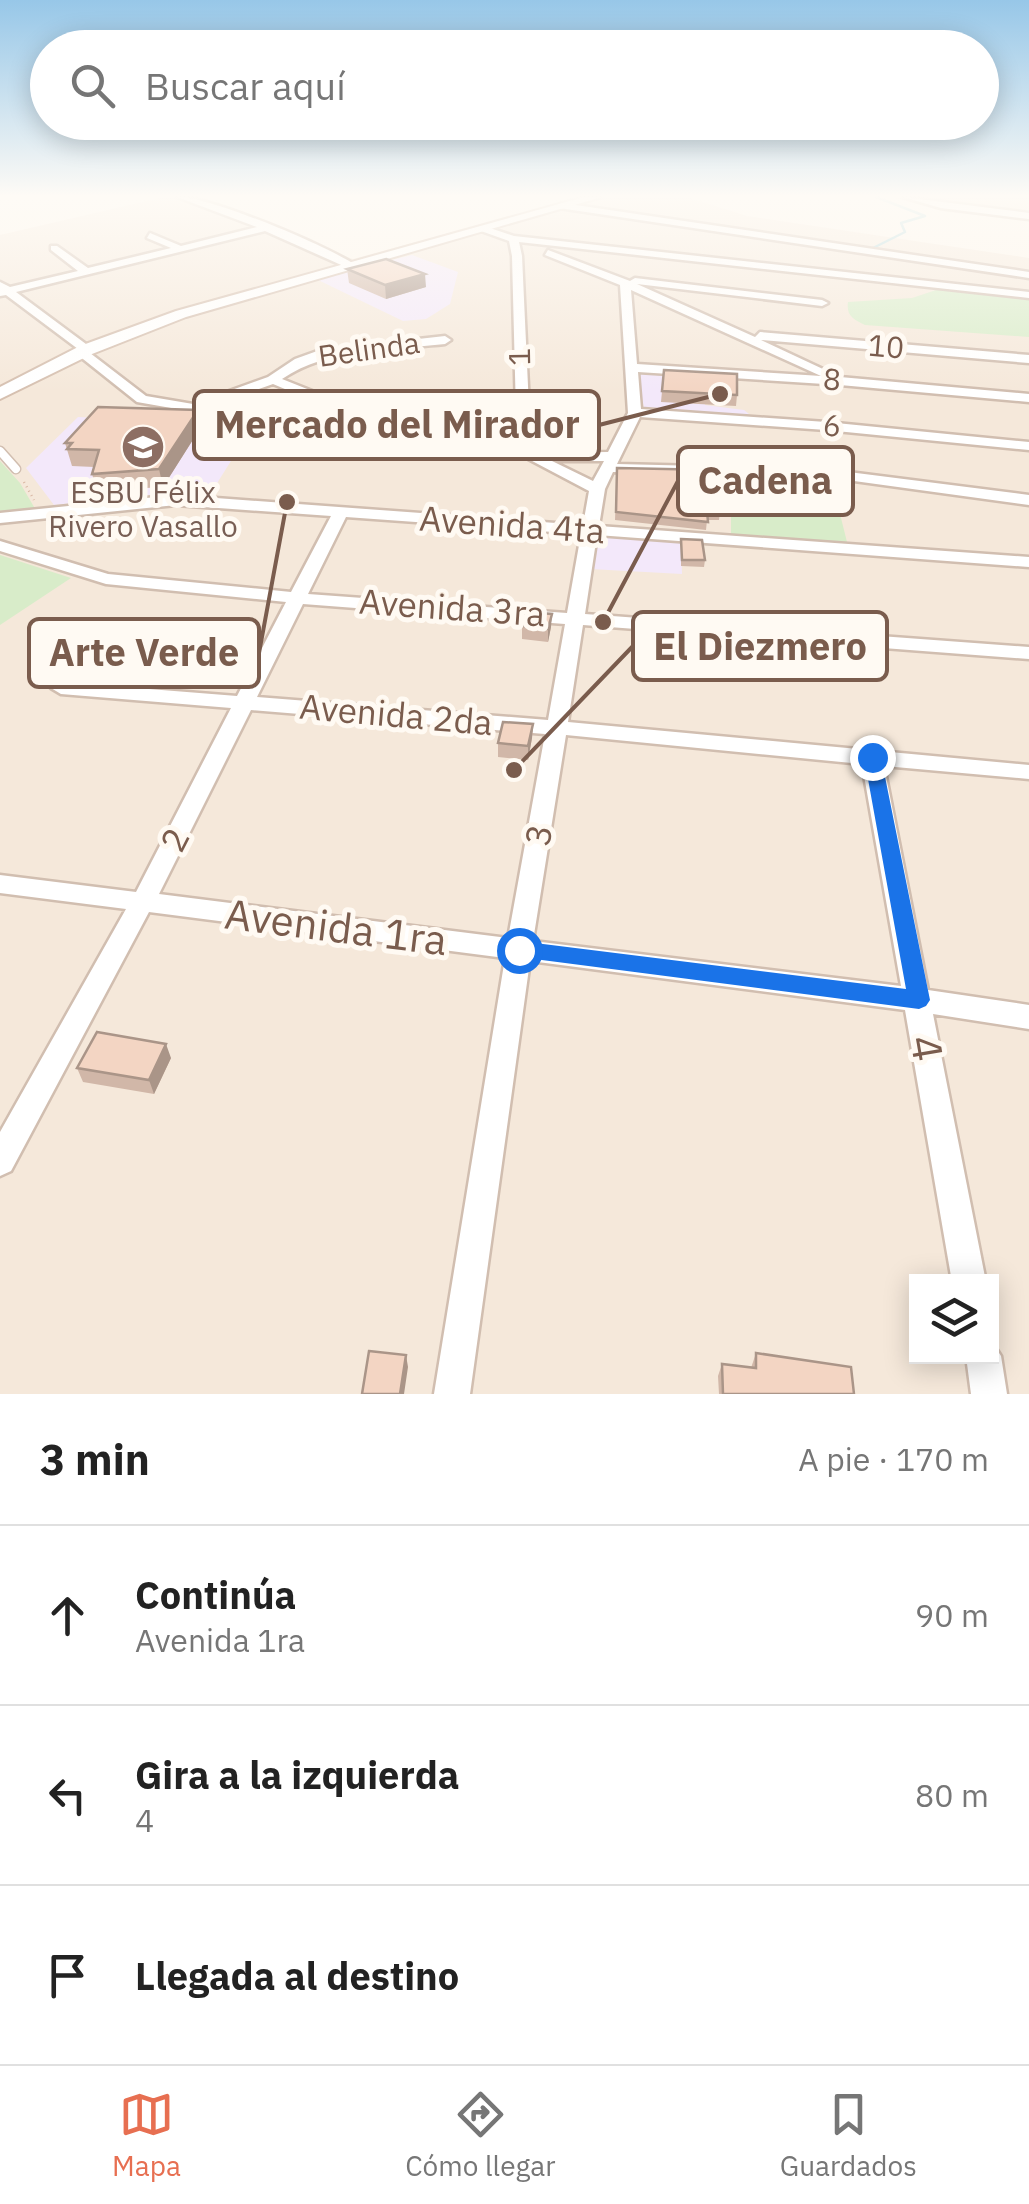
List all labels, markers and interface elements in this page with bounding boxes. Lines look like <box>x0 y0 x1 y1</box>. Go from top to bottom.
search box <box>30 30 999 140</box>
icon: search <box>65 58 120 113</box>
text: Buscar aquí <box>145 61 346 110</box>
street label: Belinda <box>315 322 422 375</box>
street label: 10 <box>866 325 906 367</box>
street label: 1 <box>499 348 538 366</box>
street label: 8 <box>822 358 842 399</box>
callout: Mercado del Mirador <box>194 391 599 459</box>
text: Mercado del Mirador <box>214 399 580 448</box>
street label: 6 <box>821 404 843 445</box>
school or university icon: ESBU Félix Rivero Vasallo <box>120 424 166 470</box>
callout: Cadena <box>678 447 853 515</box>
text: Cadena <box>697 455 833 504</box>
place label: ESBU Félix Rivero Vasallo <box>48 472 238 545</box>
street label: Avenida 4ta <box>418 495 606 553</box>
street label: Avenida 3ra <box>358 578 547 636</box>
callout: El Diezmero <box>633 612 887 680</box>
callout: Arte Verde <box>29 619 259 687</box>
text: El Diezmero <box>653 621 867 670</box>
text: Arte Verde <box>49 627 239 676</box>
street label: Avenida 2da <box>298 683 495 745</box>
route end <box>850 735 896 781</box>
street label: 2 <box>149 820 199 859</box>
street label: 3 <box>514 820 562 849</box>
street label: Avenida 1ra <box>222 886 450 967</box>
route start <box>497 928 543 974</box>
street label: 4 <box>898 1031 957 1065</box>
map controls <box>909 1274 999 1364</box>
button: layers <box>909 1274 999 1364</box>
text: 3 min <box>40 1432 150 1487</box>
text: A pie · 170 m <box>798 1438 989 1480</box>
text: Continúa <box>135 1570 296 1619</box>
icon: ahead <box>40 1588 95 1643</box>
text: 90 m <box>915 1594 989 1636</box>
text: Avenida 1ra <box>135 1619 305 1661</box>
text: Gira a la izquierda <box>135 1750 459 1799</box>
icon: left <box>40 1768 95 1823</box>
text: 80 m <box>915 1774 989 1816</box>
text: 4 <box>135 1799 154 1841</box>
icon: arrive <box>40 1948 95 2003</box>
text: Llegada al destino <box>135 1951 459 2000</box>
tab: Mapa <box>112 2087 181 2184</box>
tab: Cómo llegar <box>405 2087 555 2184</box>
tab: Guardados <box>780 2087 917 2184</box>

